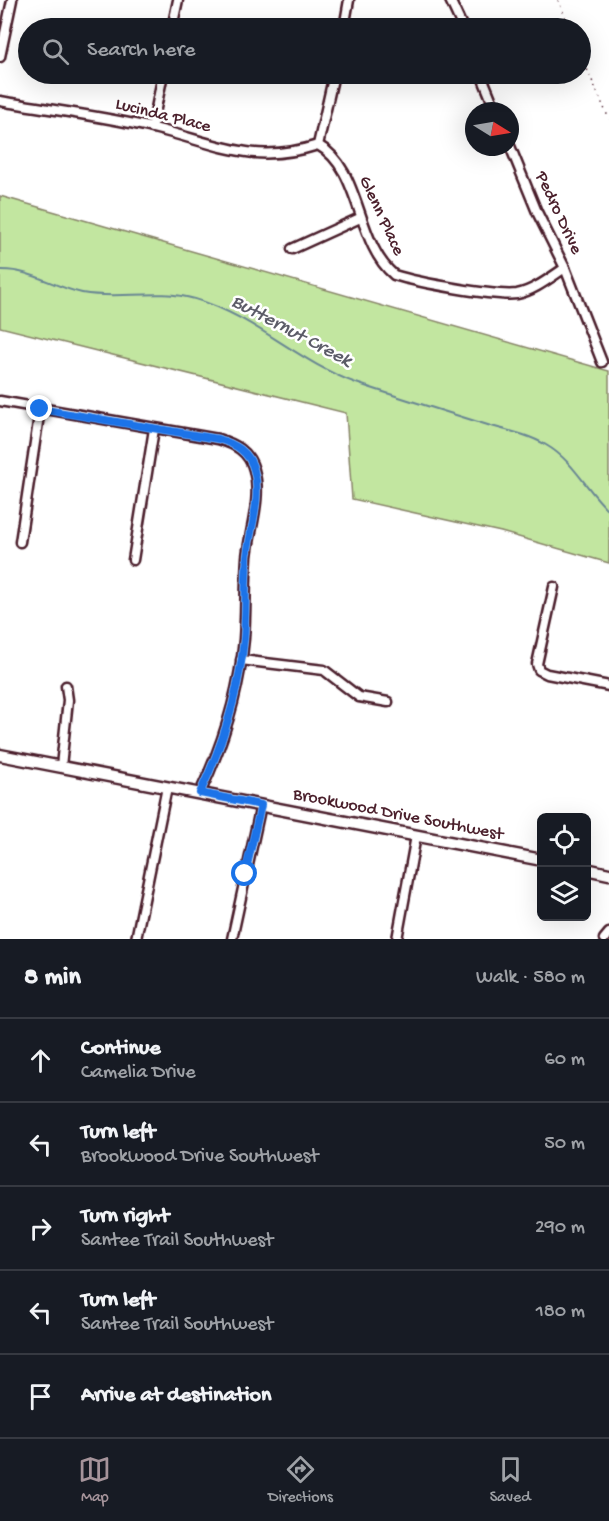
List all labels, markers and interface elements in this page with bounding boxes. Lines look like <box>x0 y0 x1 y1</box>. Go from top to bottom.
search box <box>18 18 591 84</box>
icon: search <box>39 35 72 68</box>
text: Search here <box>87 38 195 64</box>
street label: Lucinda Place <box>113 94 214 138</box>
north arrow <box>465 102 519 156</box>
street label: Pedro Drive <box>529 167 587 258</box>
street label: Glenn Place <box>353 173 409 260</box>
water label: Butternut Creek <box>227 291 357 374</box>
route end <box>26 395 52 421</box>
street label: Brookwood Drive Southwest <box>290 784 506 846</box>
map controls <box>537 813 591 921</box>
button: locate <box>537 813 591 867</box>
route start <box>231 860 257 886</box>
button: layers <box>537 867 591 921</box>
text: 8 min <box>24 963 81 994</box>
text: Walk · 580 m <box>476 967 585 990</box>
text: Continue <box>81 1036 161 1062</box>
icon: ahead <box>24 1044 57 1077</box>
text: 60 m <box>545 1049 585 1072</box>
text: Camelia Drive <box>81 1062 196 1085</box>
text: Turn left <box>81 1120 155 1146</box>
icon: left <box>24 1128 57 1161</box>
text: 50 m <box>544 1133 585 1156</box>
text: Brookwood Drive Southwest <box>81 1146 318 1169</box>
text: Turn right <box>81 1204 169 1230</box>
icon: right <box>24 1212 57 1245</box>
text: 290 m <box>535 1217 585 1240</box>
text: Santee Trail Southwest <box>81 1230 273 1253</box>
text: Turn left <box>81 1288 155 1314</box>
icon: left <box>24 1296 57 1329</box>
text: 180 m <box>536 1301 585 1324</box>
text: Santee Trail Southwest <box>81 1314 273 1337</box>
icon: arrive <box>24 1380 57 1413</box>
text: Arrive at destination <box>81 1383 271 1409</box>
tab: Map <box>78 1453 111 1508</box>
tab: Directions <box>268 1453 333 1508</box>
tab: Saved <box>490 1453 531 1508</box>

